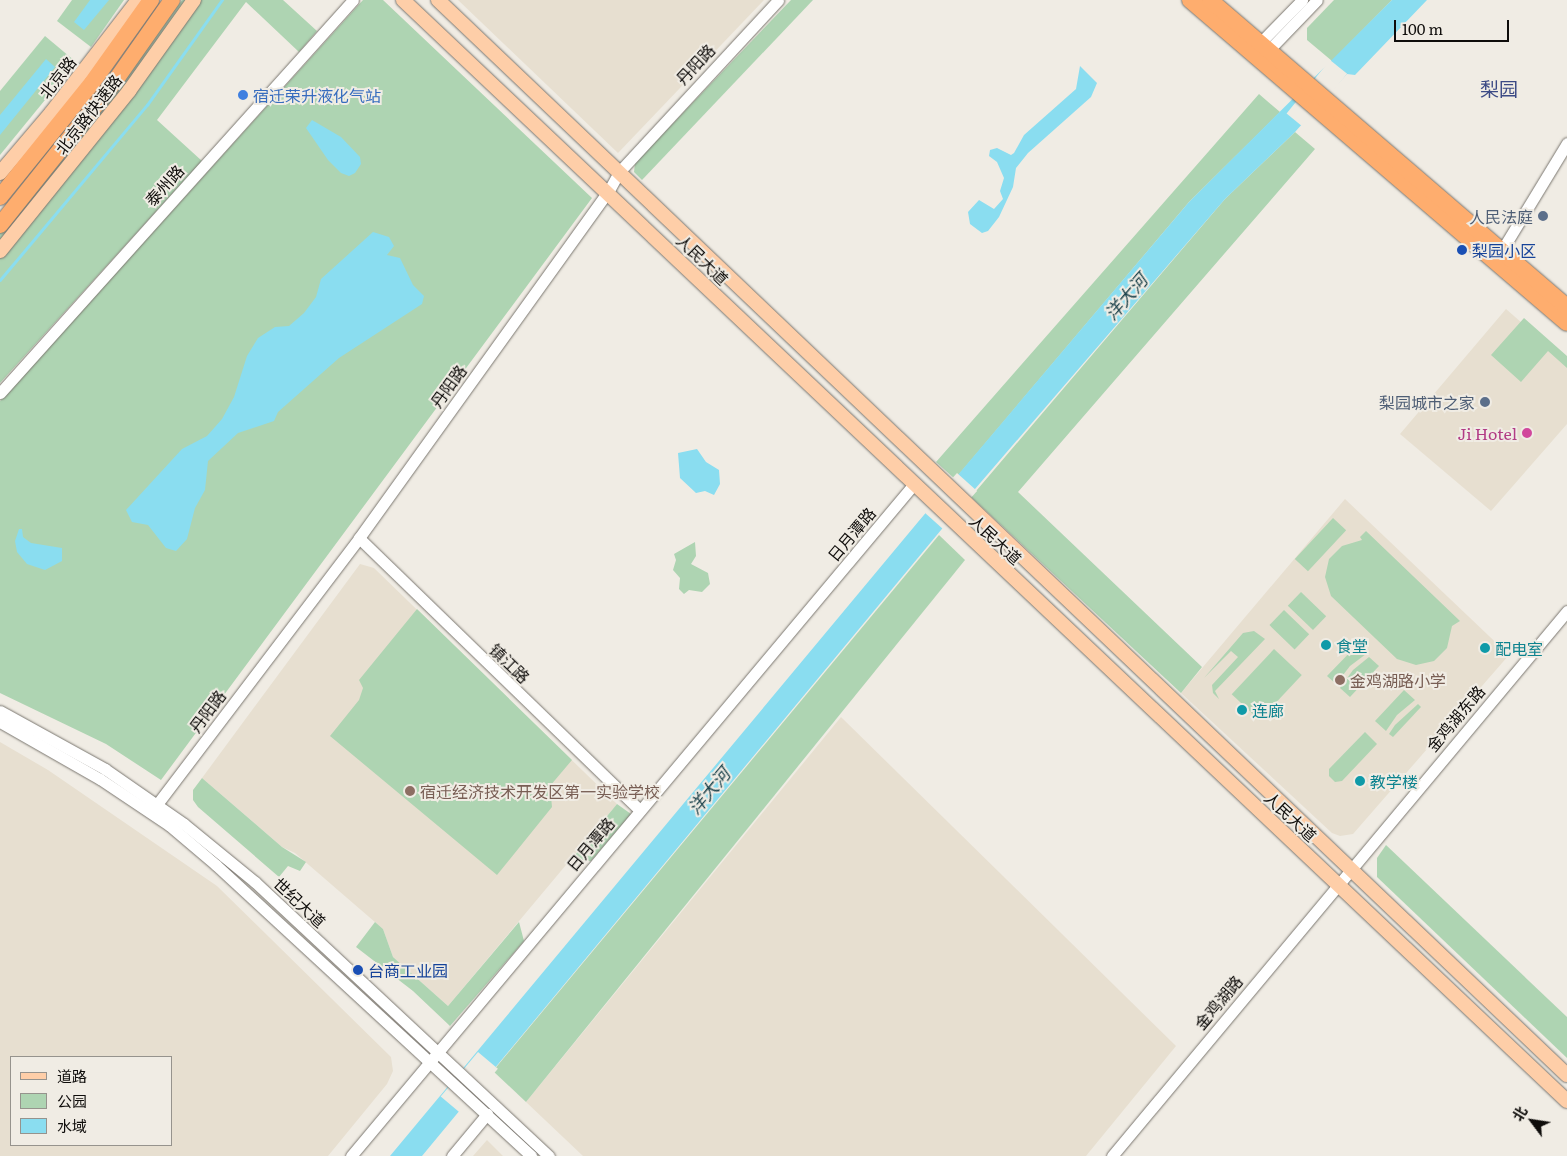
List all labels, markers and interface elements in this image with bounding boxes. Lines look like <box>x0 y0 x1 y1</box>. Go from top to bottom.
scale bar <box>1397 10 1512 42</box>
text: 100 m <box>1402 17 1443 40</box>
street label: 丹阳路 <box>672 40 718 88</box>
street label: 北京路 <box>35 52 79 102</box>
street label: 北京路快速路 <box>51 70 125 158</box>
district label: 梨园 <box>1480 78 1518 100</box>
place label: 宿迁荣升液化气站 <box>253 85 381 105</box>
marker: 宿迁荣升液化气站 <box>237 89 249 101</box>
street label: 泰州路 <box>141 161 187 209</box>
place label: 人民法庭 <box>1469 206 1533 226</box>
marker: 人民法庭 <box>1537 210 1549 222</box>
street label: 人民大道 <box>673 230 733 288</box>
place label: 梨园小区 <box>1472 240 1536 260</box>
marker: 梨园小区 <box>1456 244 1468 256</box>
water label: 洋大河 <box>1100 270 1152 324</box>
street label: 丹阳路 <box>426 361 470 411</box>
place label: 梨园城市之家 <box>1379 392 1475 412</box>
marker: 梨园城市之家 <box>1479 396 1491 408</box>
place label: Ji Hotel <box>1457 423 1517 443</box>
marker: Ji Hotel <box>1521 427 1533 439</box>
street label: 日月潭路 <box>823 503 879 565</box>
street label: 人民大道 <box>966 510 1026 568</box>
place label: 食堂 <box>1336 635 1368 655</box>
place label: 配电室 <box>1495 638 1543 658</box>
street label: 镇江路 <box>486 639 534 687</box>
marker: 食堂 <box>1320 639 1332 651</box>
marker: 配电室 <box>1479 642 1491 654</box>
place label: 金鸡湖路小学 <box>1350 670 1446 690</box>
marker: 金鸡湖路小学 <box>1334 674 1346 686</box>
street label: 金鸡湖东路 <box>1422 681 1488 755</box>
street label: 丹阳路 <box>185 686 229 736</box>
place label: 连廊 <box>1252 700 1284 720</box>
marker: 连廊 <box>1236 704 1248 716</box>
water label: 洋大河 <box>683 763 735 819</box>
place label: 教学楼 <box>1370 771 1418 791</box>
marker: 教学楼 <box>1354 775 1366 787</box>
place label: 宿迁经济技术开发区第一实验学校 <box>420 781 660 801</box>
marker: 宿迁经济技术开发区第一实验学校 <box>404 785 416 797</box>
street label: 人民大道 <box>1261 787 1321 845</box>
street label: 日月潭路 <box>562 813 618 875</box>
street label: 世纪大道 <box>270 873 330 931</box>
place label: 台商工业园 <box>368 960 448 980</box>
marker: 台商工业园 <box>352 964 364 976</box>
street label: 金鸡湖路 <box>1190 971 1246 1033</box>
legend <box>10 1056 172 1146</box>
text: 道路 <box>57 1064 87 1087</box>
text: 公园 <box>57 1089 87 1112</box>
north arrow <box>1507 1096 1557 1146</box>
text: 北 <box>1507 1102 1531 1124</box>
text: 水域 <box>57 1114 87 1137</box>

